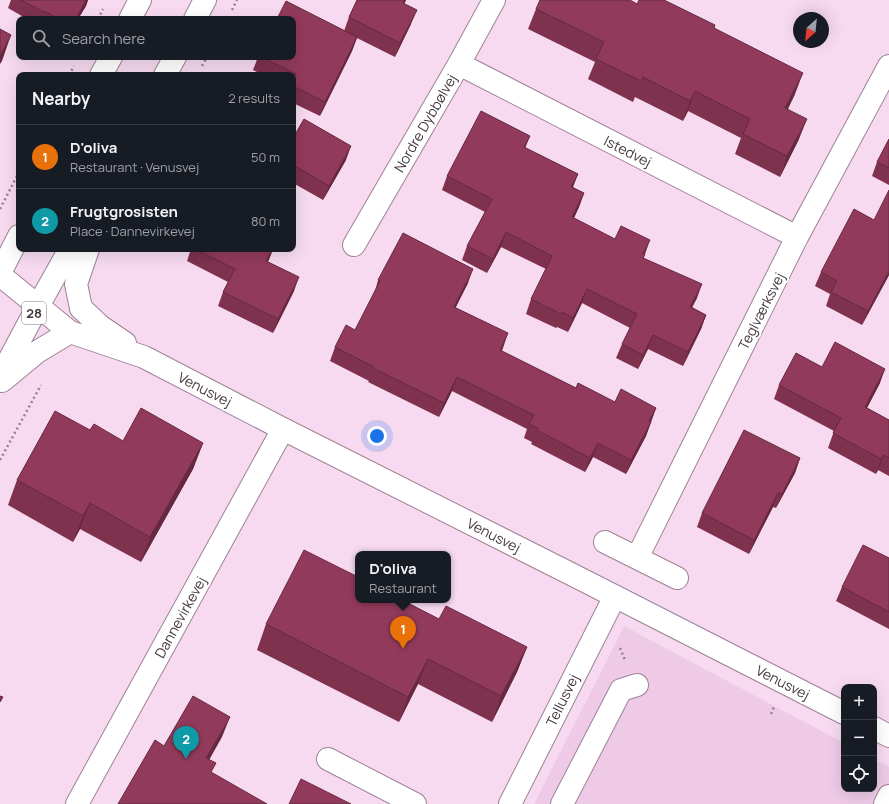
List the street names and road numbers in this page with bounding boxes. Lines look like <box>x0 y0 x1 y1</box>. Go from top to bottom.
street label: Nordre Dybbølvej <box>389 70 461 176</box>
street label: Istedvej <box>601 131 655 171</box>
street label: Teglværksvej <box>733 269 789 353</box>
road number: 28 <box>22 302 46 324</box>
street label: Venusvej <box>175 367 235 411</box>
street label: Venusvej <box>464 513 524 557</box>
street label: Dannevirkevej <box>150 573 210 661</box>
street label: Venusvej <box>753 660 813 704</box>
street label: Tellusvej <box>541 671 583 729</box>

